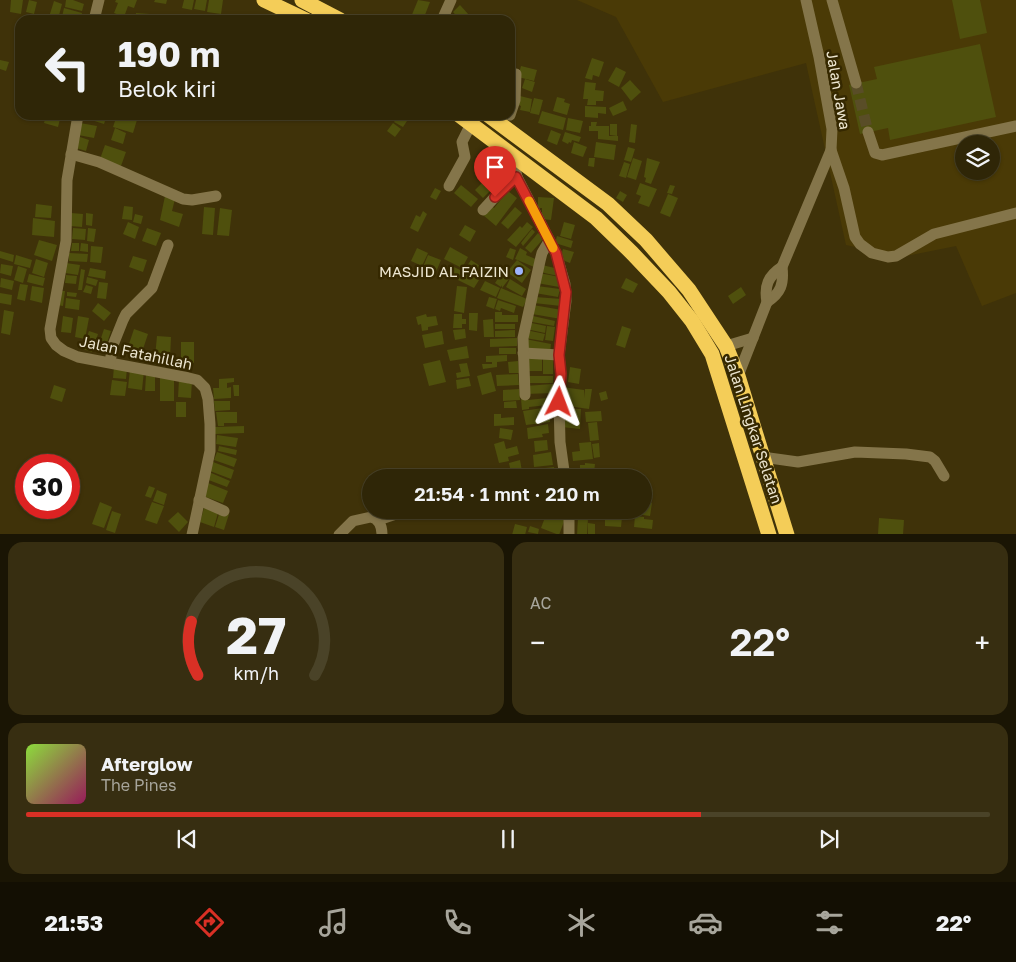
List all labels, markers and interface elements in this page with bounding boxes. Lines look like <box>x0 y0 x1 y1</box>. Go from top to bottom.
text: 190 m <box>118 33 220 75</box>
icon: left <box>35 35 100 100</box>
street label: Jalan Jawa <box>823 49 855 131</box>
text: Belok kiri <box>118 75 216 102</box>
map controls <box>955 135 1000 180</box>
button: layers <box>955 135 1000 180</box>
pin <box>474 146 516 197</box>
icon: arrive <box>481 153 509 181</box>
place label: MASJID AL FAIZIN <box>379 262 509 280</box>
marker: MASJID AL FAIZIN <box>513 265 525 277</box>
street label: Jalan Fatahillah <box>78 331 194 373</box>
street label: Jalan Lingkar Selatan <box>721 352 787 506</box>
position arrow <box>532 375 584 427</box>
speed limit sign: 30 <box>15 454 80 519</box>
text: 21:54 · 1 mnt · 210 m <box>414 482 600 505</box>
text: AC <box>530 593 551 613</box>
text: 27 <box>226 603 286 665</box>
text: 22° <box>730 619 790 664</box>
text: − <box>530 626 545 659</box>
text: + <box>975 626 990 659</box>
text: km/h <box>233 662 279 684</box>
text: Afterglow <box>101 752 192 775</box>
text: The Pines <box>101 775 176 795</box>
icon: previous <box>173 825 201 853</box>
icon: pause <box>494 825 522 853</box>
icon: next <box>815 825 843 853</box>
icon: directions <box>192 905 227 940</box>
icon: music <box>316 905 351 940</box>
icon: phone <box>440 905 475 940</box>
icon: climate <box>564 905 599 940</box>
icon: car <box>688 905 723 940</box>
icon: filters <box>812 905 847 940</box>
text: 21:53 <box>44 909 103 936</box>
text: 22° <box>936 909 971 936</box>

